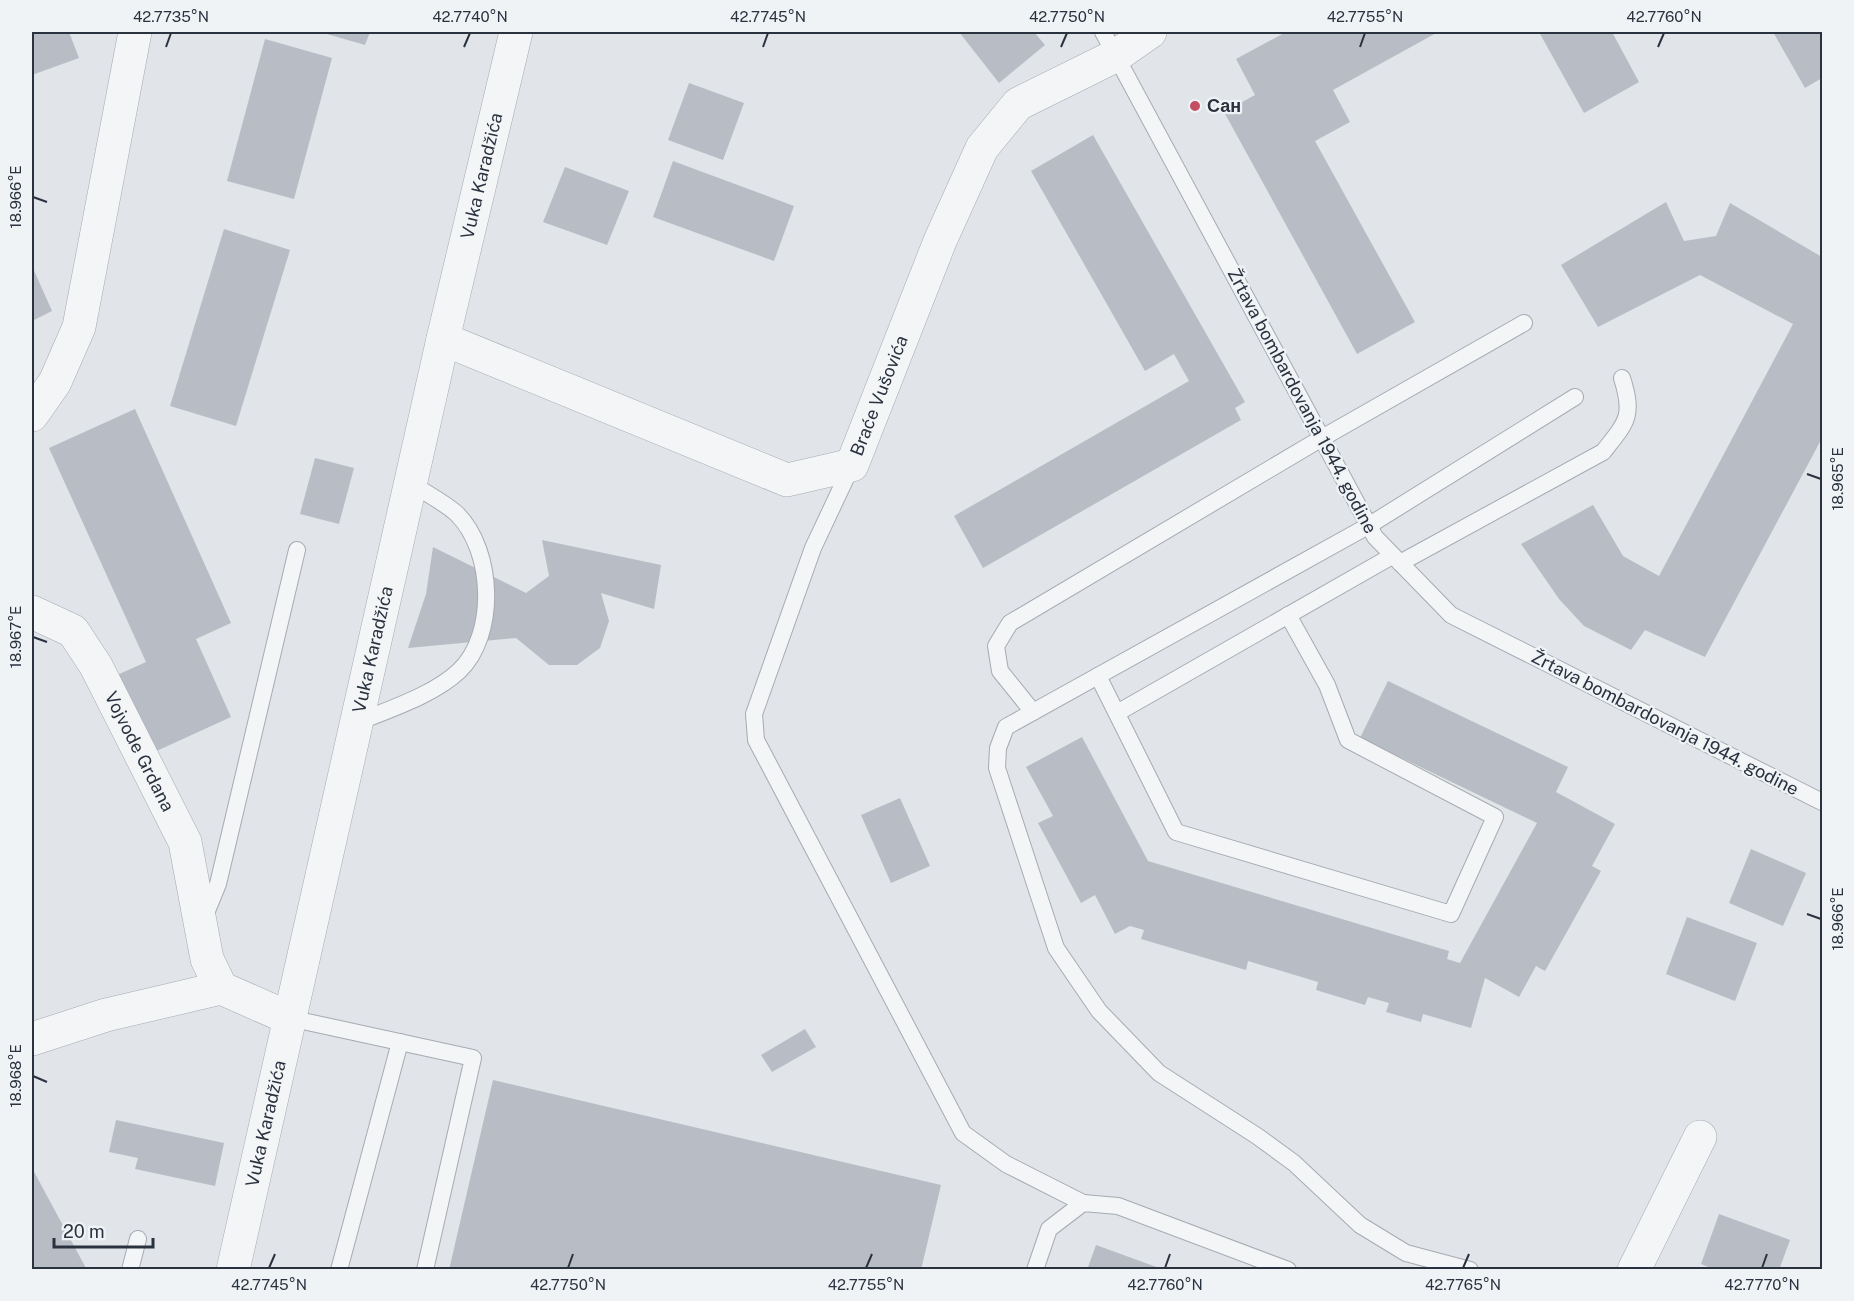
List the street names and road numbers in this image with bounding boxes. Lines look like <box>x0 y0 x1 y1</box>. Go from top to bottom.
street label: Vuka Karadžića <box>456 111 506 241</box>
street label: Žrtava bombardovanja 1944. godine <box>1223 265 1381 537</box>
street label: Braće Vušovića <box>846 332 912 459</box>
street label: Vuka Karadžića <box>348 584 397 715</box>
street label: Žrtava bombardovanja 1944. godine <box>1528 646 1802 799</box>
street label: Vojvode Grdana <box>101 688 179 815</box>
street label: Vuka Karadžića <box>241 1058 290 1189</box>

